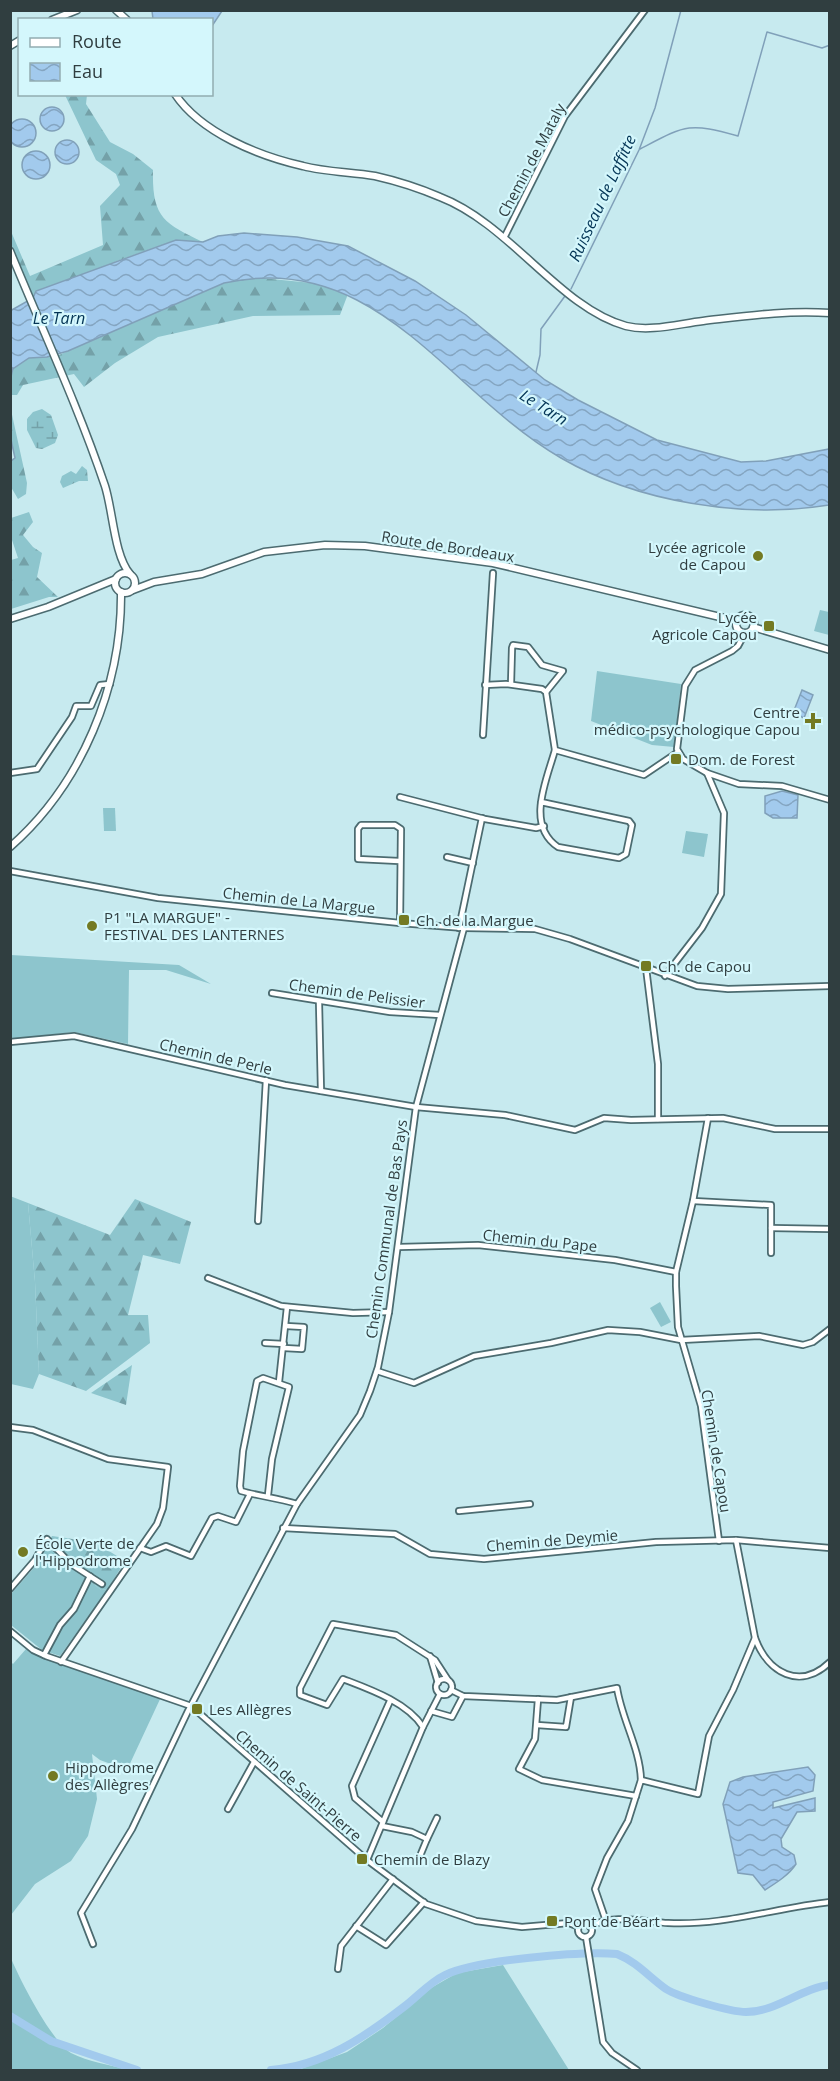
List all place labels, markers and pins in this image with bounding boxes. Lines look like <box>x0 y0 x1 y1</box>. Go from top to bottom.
place label: Lycée agricole de Capou <box>648 537 746 574</box>
marker: Lycée agricole de Capou <box>751 549 765 563</box>
place label: Lycée Agricole Capou <box>652 607 757 644</box>
marker: Lycée Agricole Capou <box>762 619 776 633</box>
place label: Centre médico-psychologique Capou <box>594 702 800 739</box>
marker: Centre médico-psychologique Capou <box>804 712 822 730</box>
place label: Dom. de Forest <box>688 749 795 769</box>
marker: Dom. de Forest <box>669 752 683 766</box>
place label: P1 "LA MARGUE" - FESTIVAL DES LANTERNES <box>104 907 285 944</box>
place label: Ch. de la Margue <box>416 910 534 930</box>
marker: Ch. de la Margue <box>397 913 411 927</box>
marker: P1 "LA MARGUE" - FESTIVAL DES LANTERNES <box>85 919 99 933</box>
place label: Ch. de Capou <box>658 956 751 976</box>
marker: Ch. de Capou <box>639 959 653 973</box>
place label: École Verte de l'Hippodrome <box>35 1533 134 1570</box>
marker: École Verte de l'Hippodrome <box>16 1545 30 1559</box>
place label: Les Allègres <box>209 1699 292 1719</box>
marker: Les Allègres <box>190 1702 204 1716</box>
place label: Hippodrome des Allègres <box>65 1757 154 1794</box>
marker: Hippodrome des Allègres <box>46 1769 60 1783</box>
place label: Chemin de Blazy <box>374 1849 490 1869</box>
marker: Chemin de Blazy <box>355 1852 369 1866</box>
place label: Pont de Béart <box>564 1911 660 1931</box>
marker: Pont de Béart <box>545 1914 559 1928</box>

